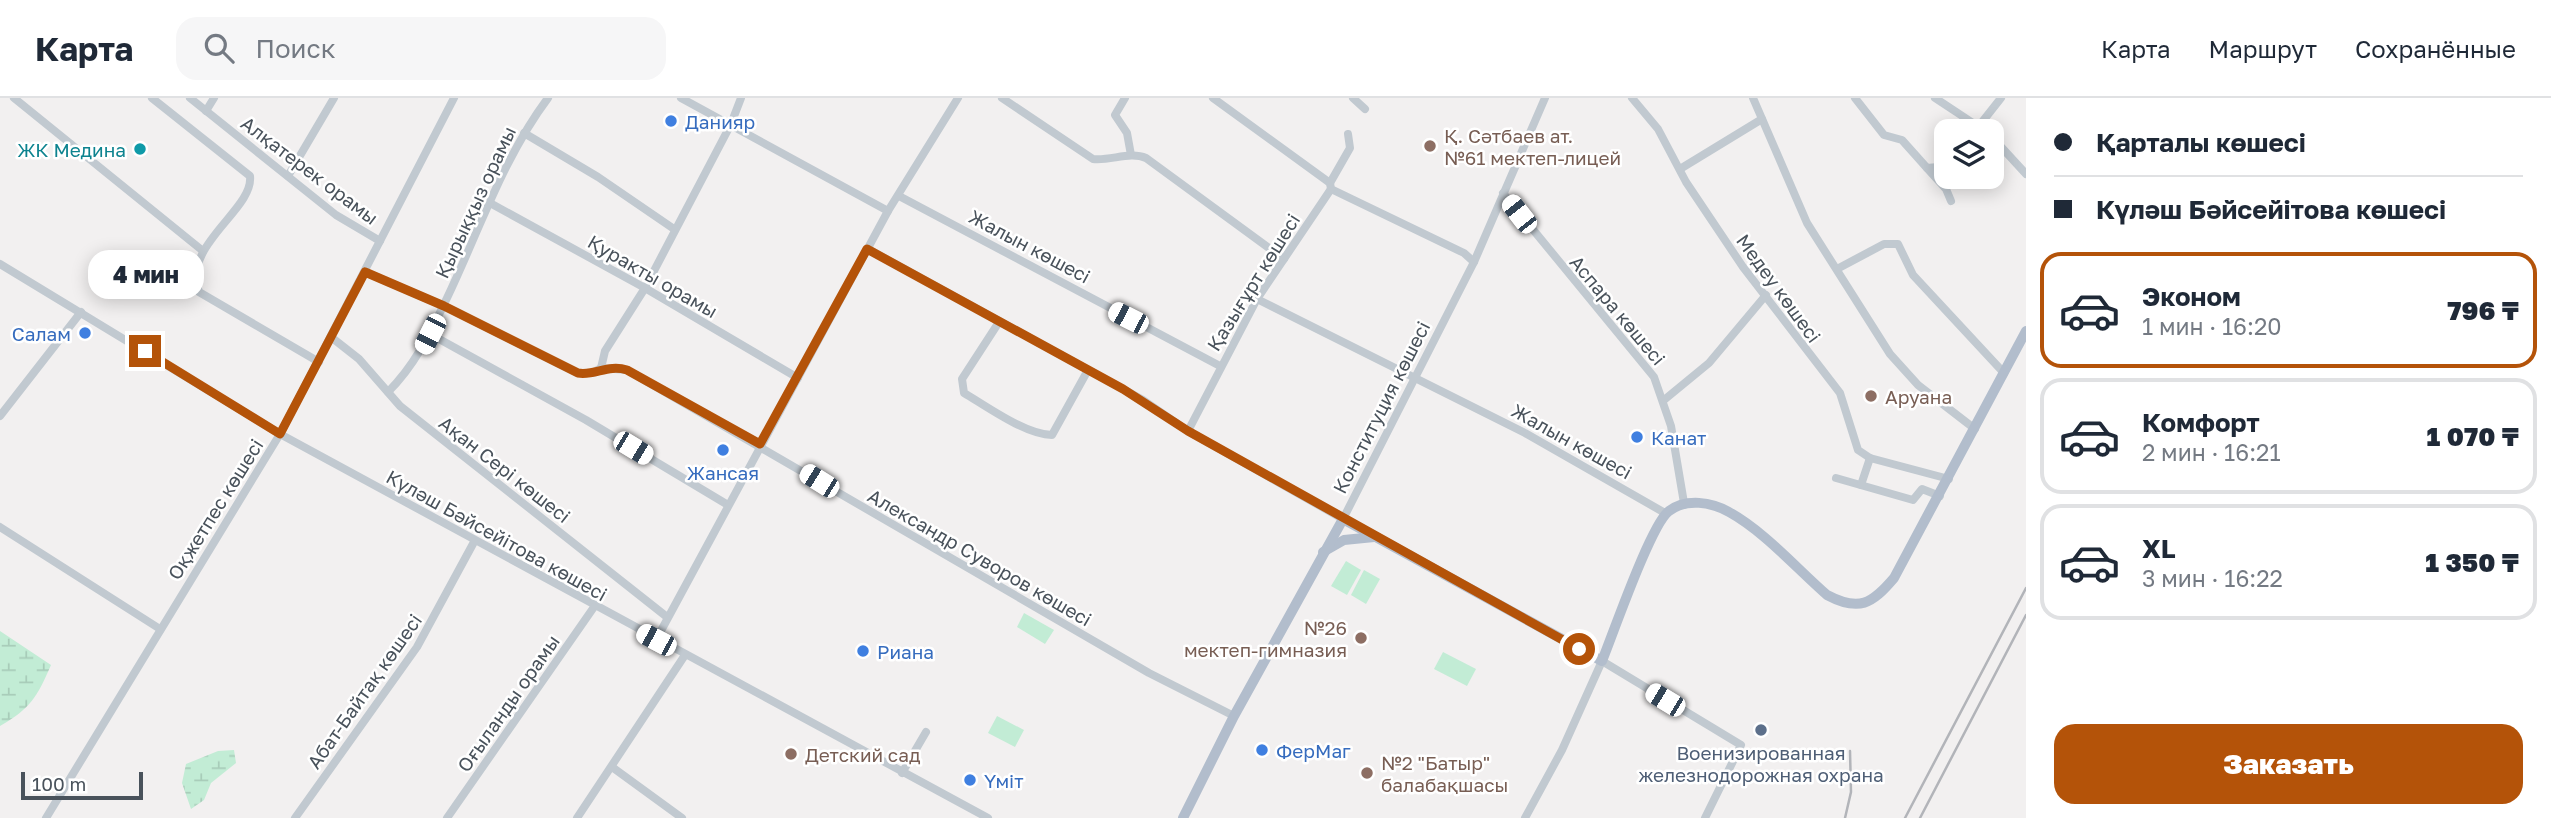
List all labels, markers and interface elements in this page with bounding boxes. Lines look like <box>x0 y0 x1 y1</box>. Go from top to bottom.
search box <box>176 17 666 80</box>
text: Карта <box>35 29 134 68</box>
icon: search <box>200 29 238 67</box>
text: Поиск <box>256 33 336 64</box>
text: Карта <box>2101 34 2171 63</box>
text: Маршрут <box>2209 34 2317 63</box>
text: Сохранённые <box>2355 34 2516 63</box>
place label: Данияр <box>685 110 755 133</box>
street label: Алқатерек орамы <box>237 111 383 229</box>
marker: Данияр <box>663 113 679 129</box>
map controls <box>1934 119 2004 189</box>
button: layers <box>1934 119 2004 189</box>
street label: Қырыққыз орамы <box>430 122 520 282</box>
place label: Қ. Сәтбаев ат. №61 мектеп-лицей <box>1444 124 1621 169</box>
text: Қарталы көшесі <box>2096 127 2306 158</box>
place label: ЖК Медина <box>17 138 126 161</box>
marker: Қ. Сәтбаев ат. №61 мектеп-лицей <box>1422 138 1438 154</box>
marker: ЖК Медина <box>132 141 148 157</box>
car <box>1498 191 1541 237</box>
text: Күләш Бәйсейітова көшесі <box>2096 194 2446 225</box>
street label: Жалын көшесі <box>965 204 1095 288</box>
street label: Қазығұрт көшесі <box>1202 209 1304 355</box>
street label: Медеу көшесі <box>1732 229 1826 347</box>
street label: Қуракты орамы <box>584 230 722 322</box>
callout: 4 мин <box>87 250 203 299</box>
street label: Аспара көшесі <box>1565 251 1671 369</box>
text: 4 мин <box>113 260 179 288</box>
icon: car <box>2058 279 2121 342</box>
text: Эконом <box>2142 281 2241 312</box>
text: 796 ₸ <box>2447 295 2519 326</box>
car <box>1105 299 1152 337</box>
car <box>412 311 449 357</box>
text: 1 мин · 16:20 <box>2142 312 2282 340</box>
street label: Конституция көшесі <box>1328 317 1434 497</box>
place label: Салам <box>12 322 71 345</box>
marker: Салам <box>77 325 93 341</box>
route end <box>129 335 161 367</box>
place label: Аруана <box>1885 385 1952 408</box>
marker: Аруана <box>1863 388 1879 404</box>
street label: Жалын көшесі <box>1508 398 1636 484</box>
icon: car <box>2058 405 2121 468</box>
text: Комфорт <box>2142 407 2260 438</box>
street label: Ақан Сері көшесі <box>435 411 575 527</box>
text: 1 070 ₸ <box>2427 421 2519 452</box>
place label: Канат <box>1651 426 1706 449</box>
car <box>610 428 657 468</box>
marker: Канат <box>1629 429 1645 445</box>
street label: Оқжетпес көшесі <box>162 434 268 584</box>
text: 2 мин · 16:21 <box>2142 438 2281 466</box>
marker: Жансая <box>715 442 731 458</box>
place label: Жансая <box>687 461 759 484</box>
car <box>796 461 843 501</box>
street label: Күләш Бәйсейітова көшесі <box>383 465 611 605</box>
street label: Александр Суворов көшесі <box>864 483 1096 631</box>
icon: car <box>2058 531 2121 594</box>
text: XL <box>2142 533 2176 564</box>
text: 1 350 ₸ <box>2425 547 2519 578</box>
text: 3 мин · 16:22 <box>2142 564 2283 592</box>
street label: Абат-Байтақ көшесі <box>302 609 426 773</box>
place label: №26 мектеп-гимназия <box>1184 616 1347 661</box>
car <box>633 621 680 659</box>
street label: Оғыланды орамы <box>452 630 564 776</box>
marker: №26 мектеп-гимназия <box>1353 630 1369 646</box>
route start <box>1563 633 1595 665</box>
place label: Риана <box>877 640 934 663</box>
marker: Риана <box>855 643 871 659</box>
car <box>1642 680 1689 720</box>
marker: Военизированная железнодорожная охрана <box>1753 722 1769 738</box>
button: Заказать <box>2054 724 2523 804</box>
place label: ФерМаг <box>1276 739 1351 762</box>
place label: Военизированная железнодорожная охрана <box>1638 741 1884 786</box>
marker: ФерМаг <box>1254 742 1270 758</box>
place label: Детский сад <box>805 743 921 766</box>
marker: Детский сад <box>783 746 799 762</box>
place label: №2 "Батыр" балабақшасы <box>1381 751 1508 796</box>
marker: №2 "Батыр" балабақшасы <box>1359 765 1375 781</box>
scale bar <box>21 769 144 801</box>
place label: Үміт <box>984 769 1023 792</box>
text: 100 m <box>32 772 86 795</box>
marker: Үміт <box>962 772 978 788</box>

